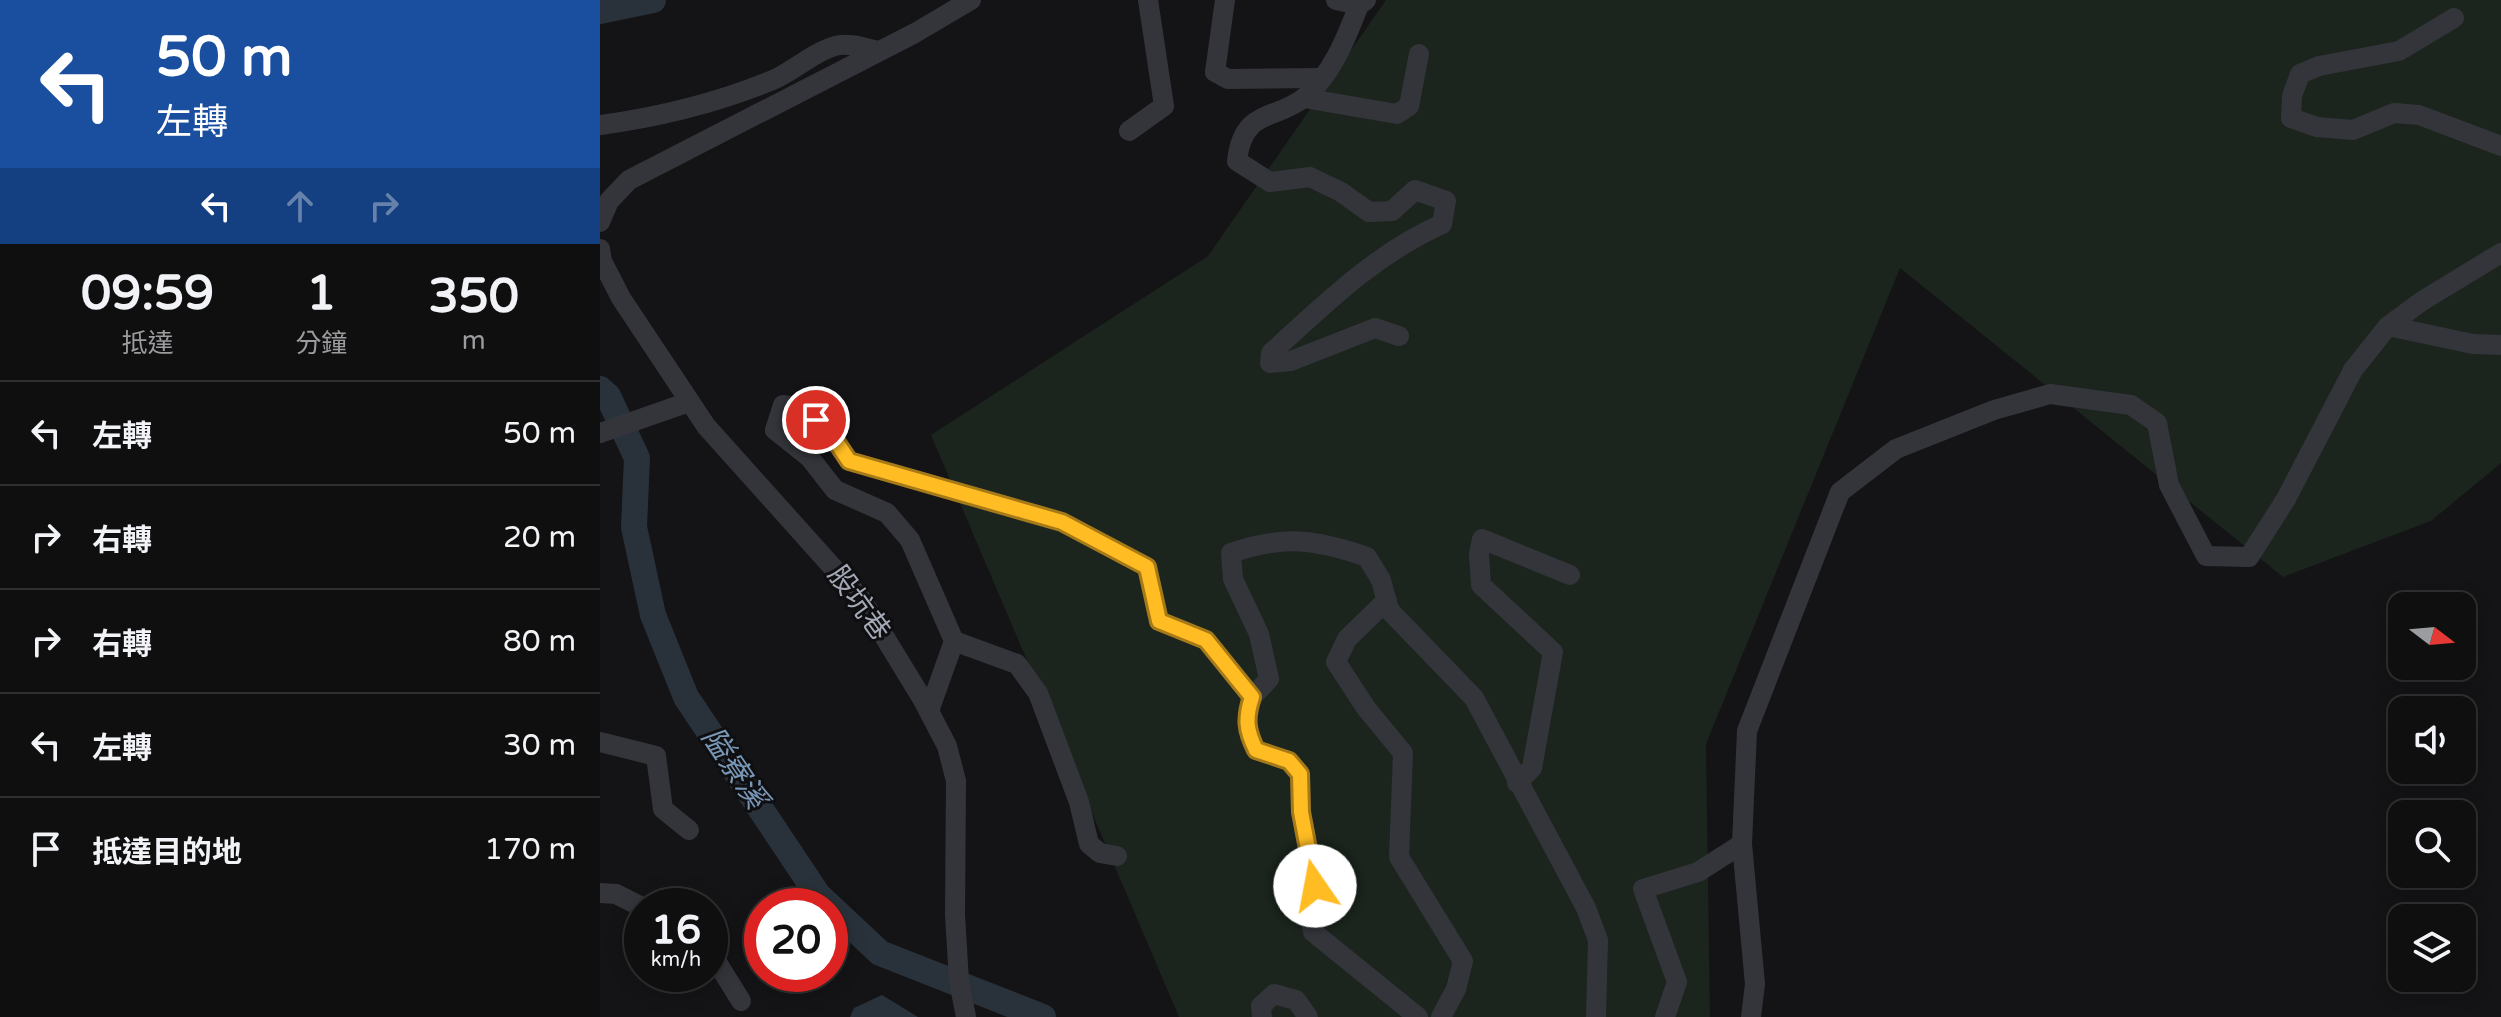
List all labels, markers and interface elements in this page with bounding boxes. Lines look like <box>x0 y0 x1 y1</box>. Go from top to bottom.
text: 50 m <box>156 24 292 91</box>
icon: left <box>24 32 128 136</box>
text: 左轉 <box>156 101 228 144</box>
icon: left <box>194 184 238 228</box>
icon: ahead <box>278 184 322 228</box>
icon: right <box>362 184 406 228</box>
text: 09:59 <box>81 265 214 323</box>
text: 1 <box>306 265 336 323</box>
text: 350 <box>428 268 519 326</box>
text: m <box>462 325 486 356</box>
text: 抵達 <box>122 328 174 359</box>
text: 分鐘 <box>295 328 347 359</box>
pin <box>782 386 850 454</box>
icon: arrive <box>794 398 838 442</box>
icon: left <box>24 411 68 455</box>
text: 50 m <box>503 415 576 452</box>
text: 左轉 <box>92 418 152 455</box>
icon: right <box>24 515 68 559</box>
text: 20 m <box>503 519 576 556</box>
text: 右轉 <box>92 522 152 559</box>
street label: 股坑巷 <box>821 559 897 647</box>
north arrow <box>2388 592 2476 680</box>
map controls <box>2388 592 2476 992</box>
icon: right <box>24 619 68 663</box>
text: 80 m <box>503 623 576 660</box>
text: 右轉 <box>92 626 152 663</box>
button: sound <box>2388 696 2476 784</box>
water label: 隘寮溪 <box>693 720 777 819</box>
icon: left <box>24 723 68 767</box>
text: 30 m <box>503 727 576 764</box>
text: 左轉 <box>92 730 152 767</box>
button: search <box>2388 800 2476 888</box>
icon: arrive <box>24 827 68 871</box>
text: 170 m <box>484 831 576 868</box>
text: 抵達目的地 <box>92 834 242 871</box>
position arrow <box>1273 844 1357 928</box>
speed limit sign: 20 <box>744 888 848 992</box>
button: layers <box>2388 904 2476 992</box>
text: 16 <box>651 906 701 954</box>
text: km/h <box>651 948 701 972</box>

